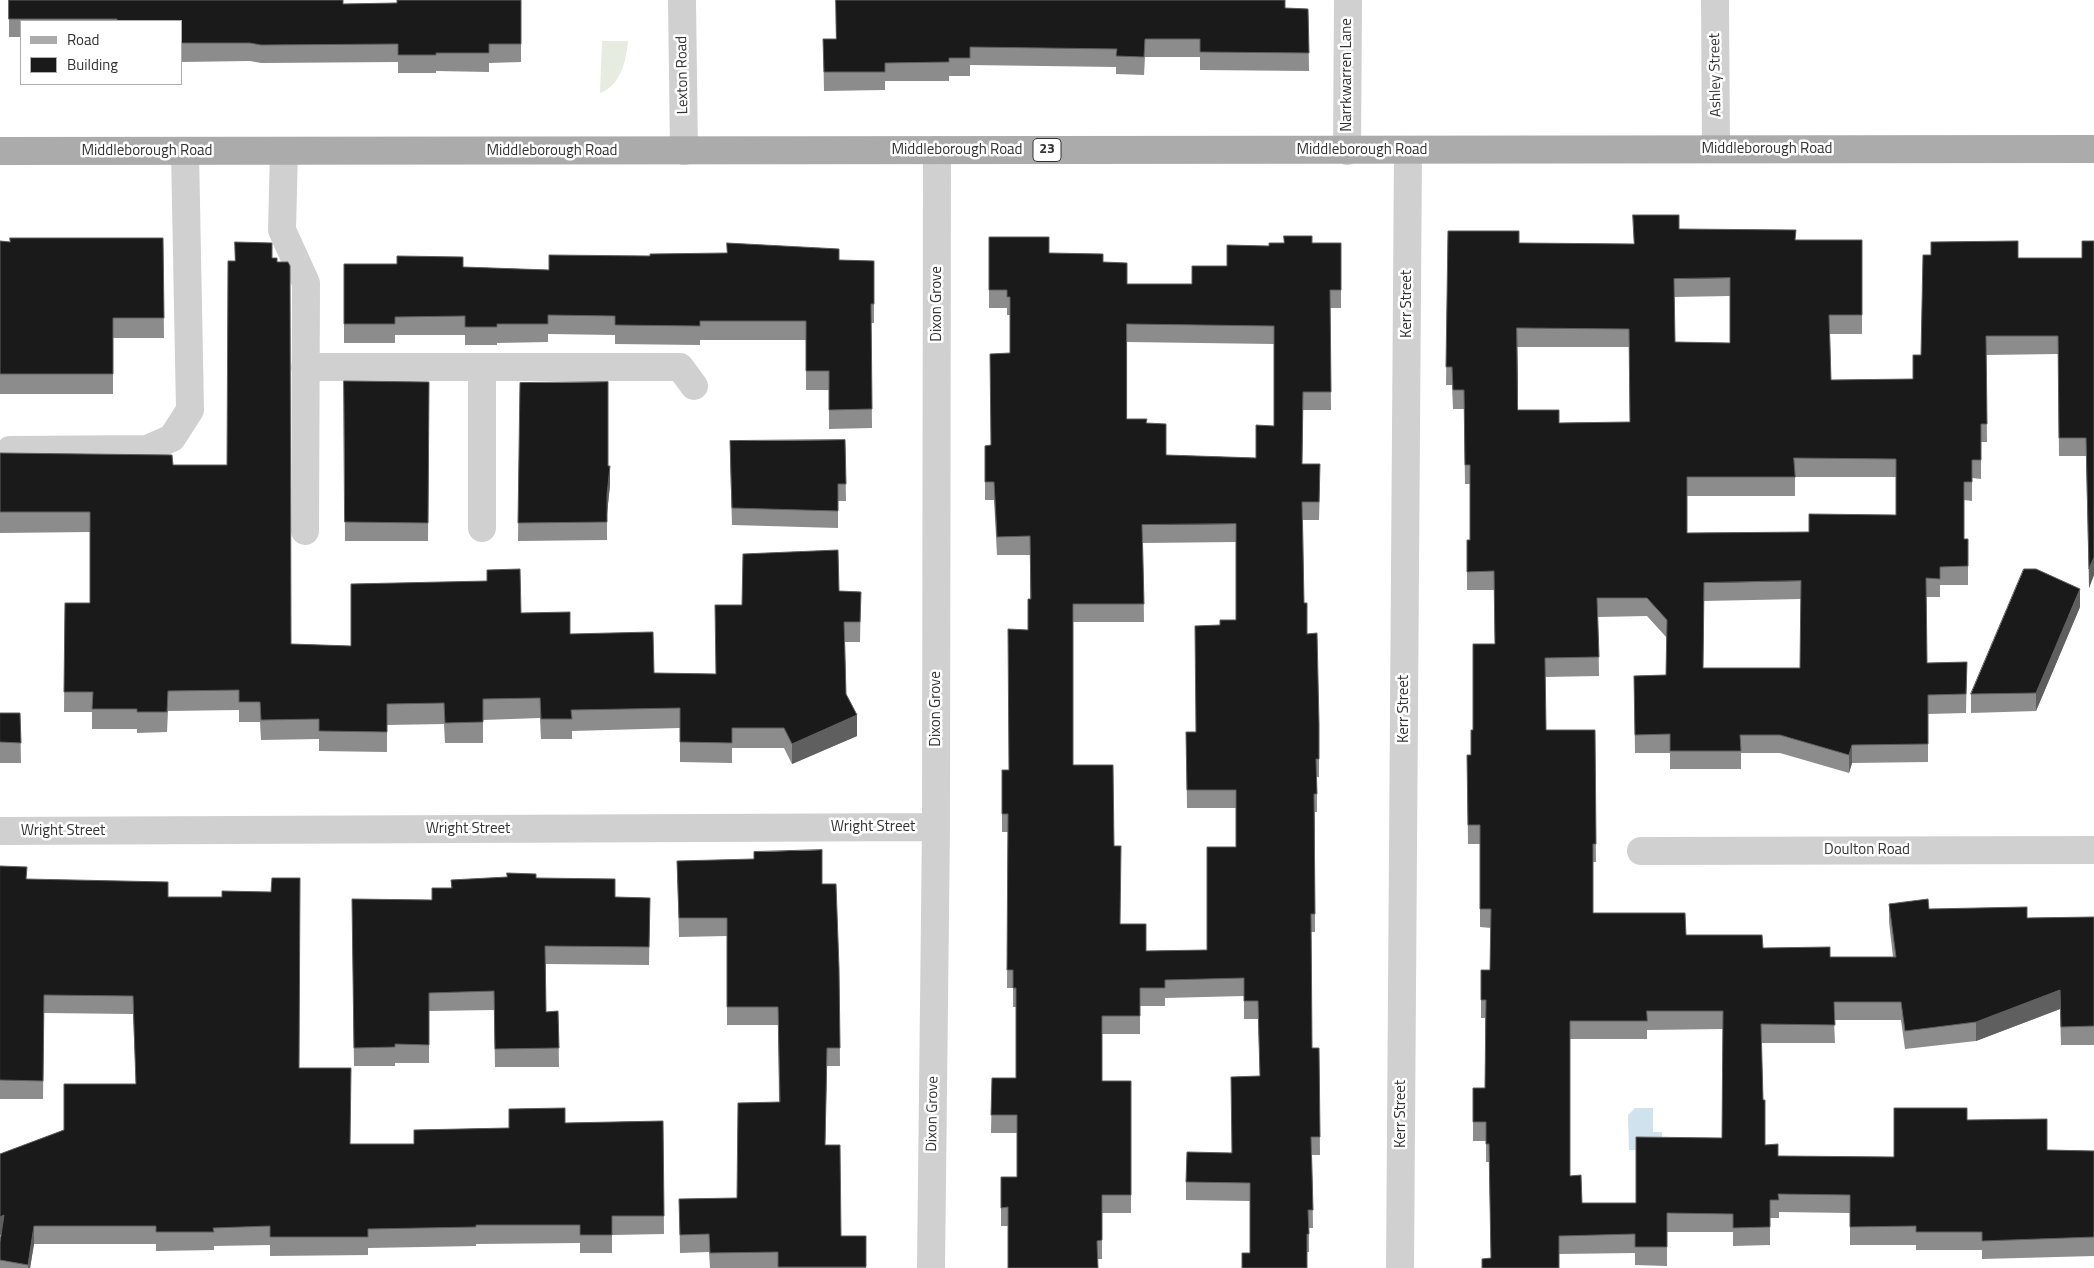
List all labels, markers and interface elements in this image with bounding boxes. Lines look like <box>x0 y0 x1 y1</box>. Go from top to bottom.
street label: Narrkwarren Lane <box>1338 18 1356 132</box>
legend <box>20 20 182 85</box>
text: Road <box>67 28 99 51</box>
street label: Ashley Street <box>1706 33 1726 117</box>
street label: Lexton Road <box>673 36 693 114</box>
text: Building <box>67 53 118 76</box>
road number: 23 <box>1033 138 1061 162</box>
street label: Middleborough Road <box>1701 140 1833 158</box>
street label: Middleborough Road <box>891 141 1023 159</box>
street label: Middleborough Road <box>1296 141 1428 159</box>
street label: Middleborough Road <box>81 142 213 160</box>
street label: Middleborough Road <box>486 142 618 160</box>
street label: Dixon Grove <box>928 266 946 342</box>
street label: Kerr Street <box>1398 270 1416 338</box>
street label: Dixon Grove <box>927 671 945 747</box>
street label: Kerr Street <box>1395 675 1413 743</box>
street label: Wright Street <box>831 818 915 836</box>
street label: Wright Street <box>426 820 510 838</box>
street label: Wright Street <box>21 822 105 840</box>
street label: Doulton Road <box>1824 841 1910 859</box>
street label: Dixon Grove <box>923 1076 943 1152</box>
street label: Kerr Street <box>1392 1080 1410 1148</box>

